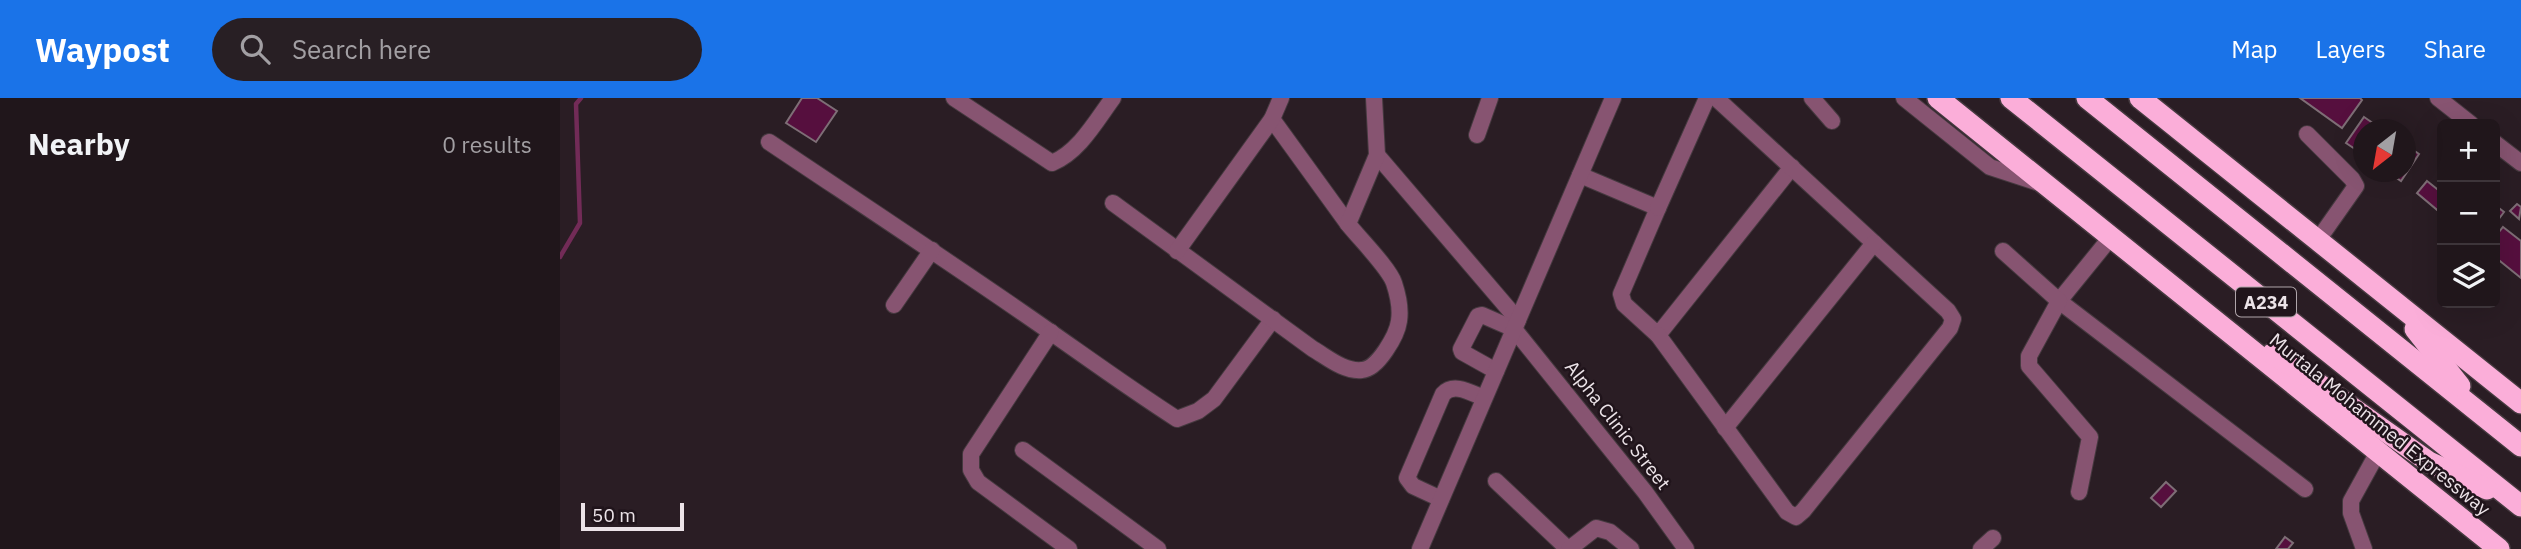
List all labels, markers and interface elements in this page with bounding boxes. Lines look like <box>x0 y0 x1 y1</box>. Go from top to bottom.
search box <box>212 18 702 81</box>
text: Waypost <box>35 28 170 71</box>
icon: search <box>236 30 274 68</box>
text: Search here <box>292 32 431 66</box>
text: Map <box>2231 33 2278 65</box>
text: Layers <box>2316 33 2386 65</box>
text: Share <box>2424 33 2486 65</box>
north arrow <box>2353 119 2416 182</box>
map controls <box>2437 119 2500 308</box>
button: + <box>2437 119 2500 182</box>
text: Nearby <box>28 124 130 163</box>
text: 0 results <box>442 129 532 159</box>
button: − <box>2437 182 2500 245</box>
button: layers <box>2437 245 2500 308</box>
road number: A234 <box>2236 288 2296 316</box>
street label: Murtala Mohammed Expressway <box>2265 327 2496 521</box>
street label: Alpha Clinic Street <box>1560 356 1676 494</box>
scale bar <box>581 500 684 532</box>
text: 50 m <box>592 503 636 527</box>

